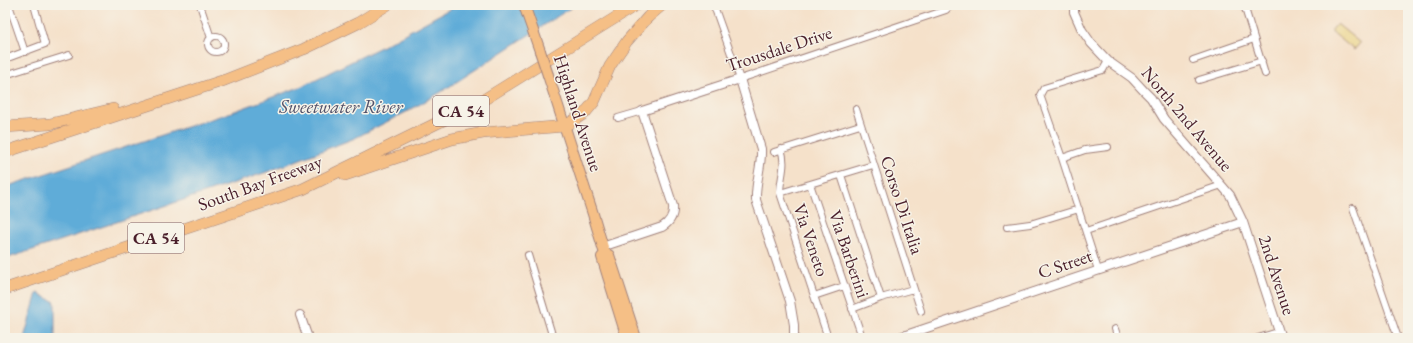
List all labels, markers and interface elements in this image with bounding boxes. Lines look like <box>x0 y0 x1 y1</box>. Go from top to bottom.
street label: Trousdale Drive <box>723 21 835 76</box>
street label: Highland Avenue <box>549 52 608 174</box>
street label: North 2nd Avenue <box>1137 61 1238 176</box>
water label: Sweetwater River <box>278 94 404 119</box>
road number: CA 54 <box>433 96 489 126</box>
street label: South Bay Freeway <box>195 149 325 216</box>
street label: Corso Di Italia <box>876 153 929 258</box>
street label: Via Veneto <box>788 200 835 279</box>
street label: Via Barberini <box>824 207 875 301</box>
road number: CA 54 <box>128 223 184 253</box>
street label: 2nd Avenue <box>1254 232 1301 318</box>
street label: C Street <box>1035 243 1095 284</box>

